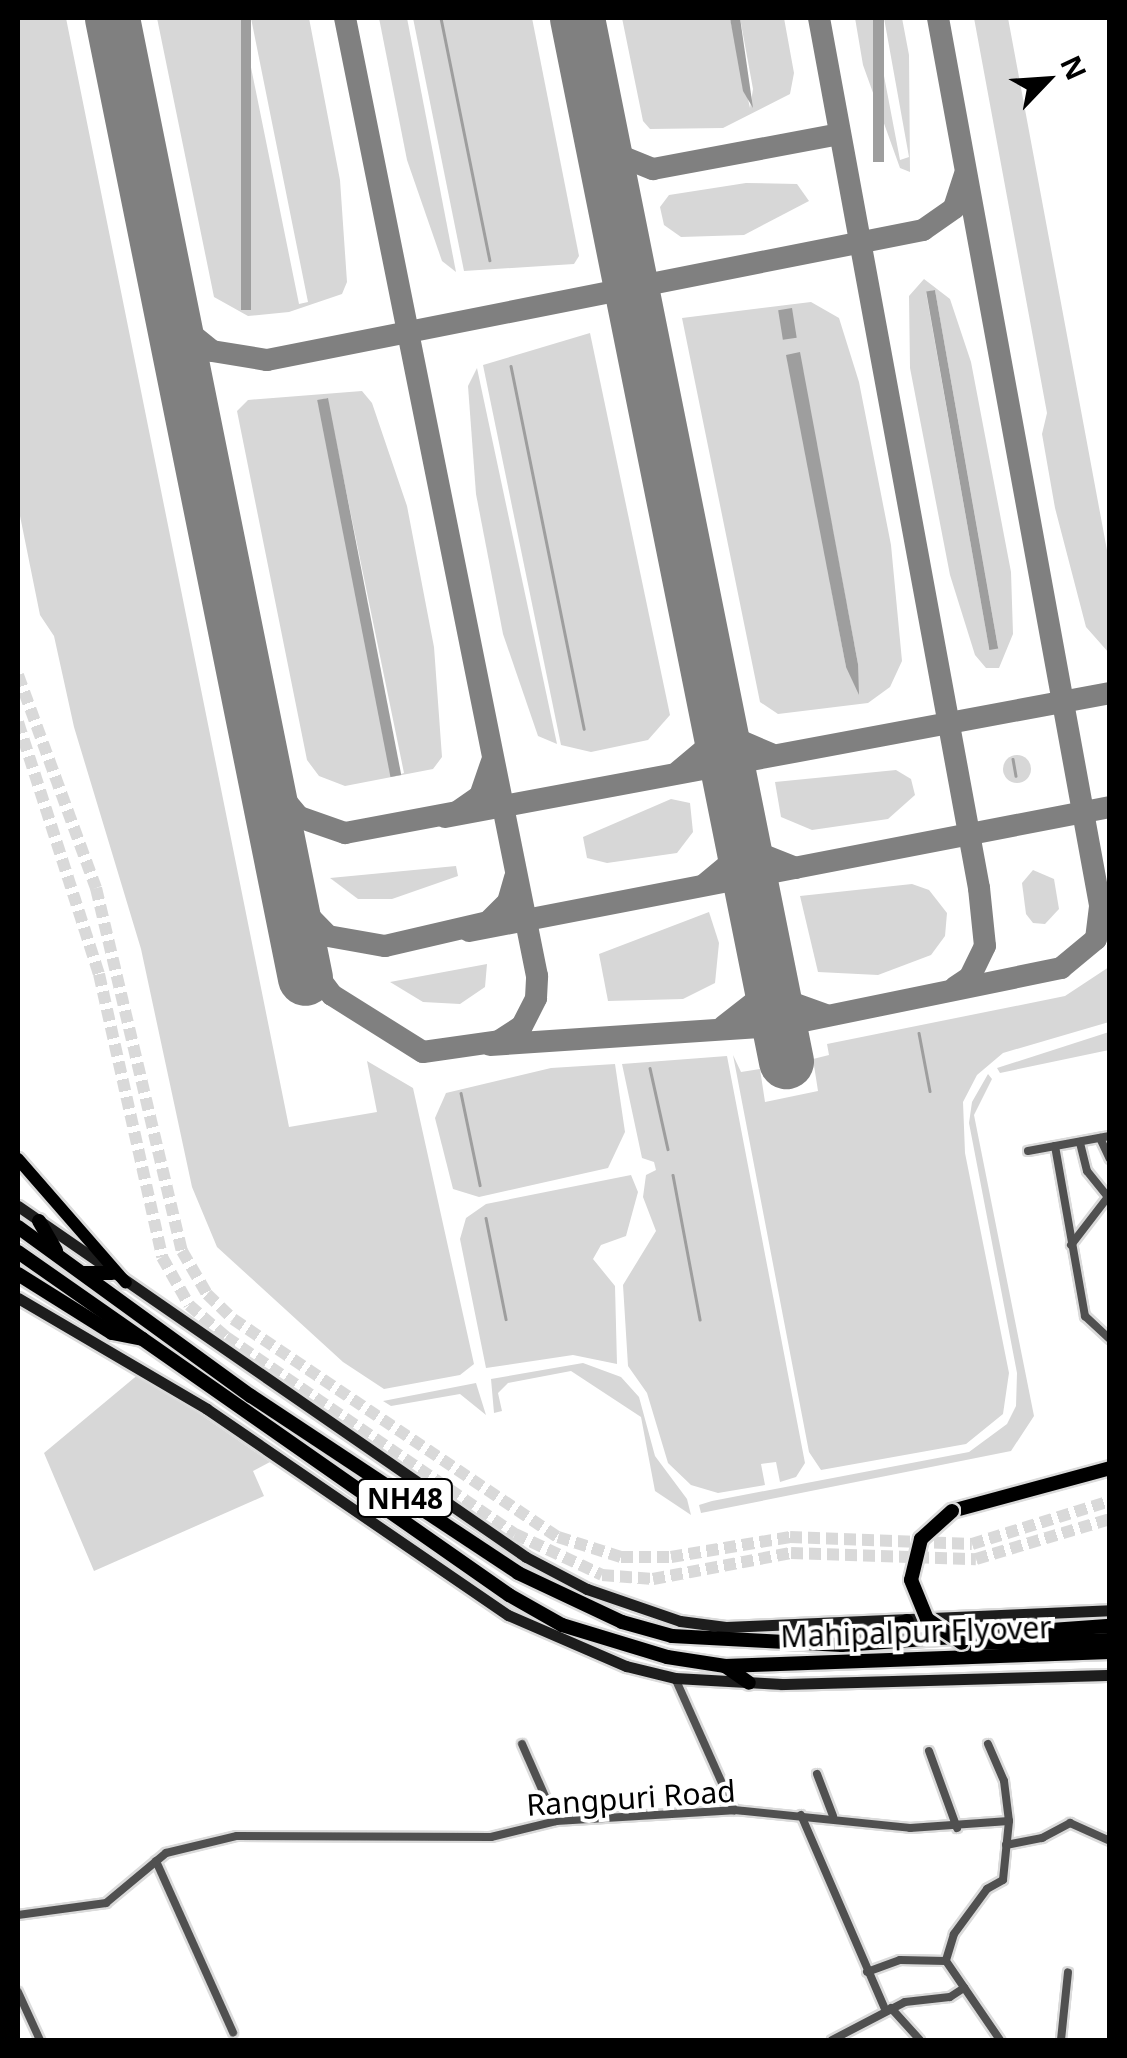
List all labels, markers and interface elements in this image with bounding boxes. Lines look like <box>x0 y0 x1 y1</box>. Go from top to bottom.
north arrow <box>997 30 1097 130</box>
text: N <box>1052 49 1096 86</box>
road number: NH48 <box>355 1475 455 1521</box>
street label: Mahipalpur Flyover <box>780 1609 1052 1655</box>
street label: Rangpuri Road <box>525 1773 737 1823</box>

